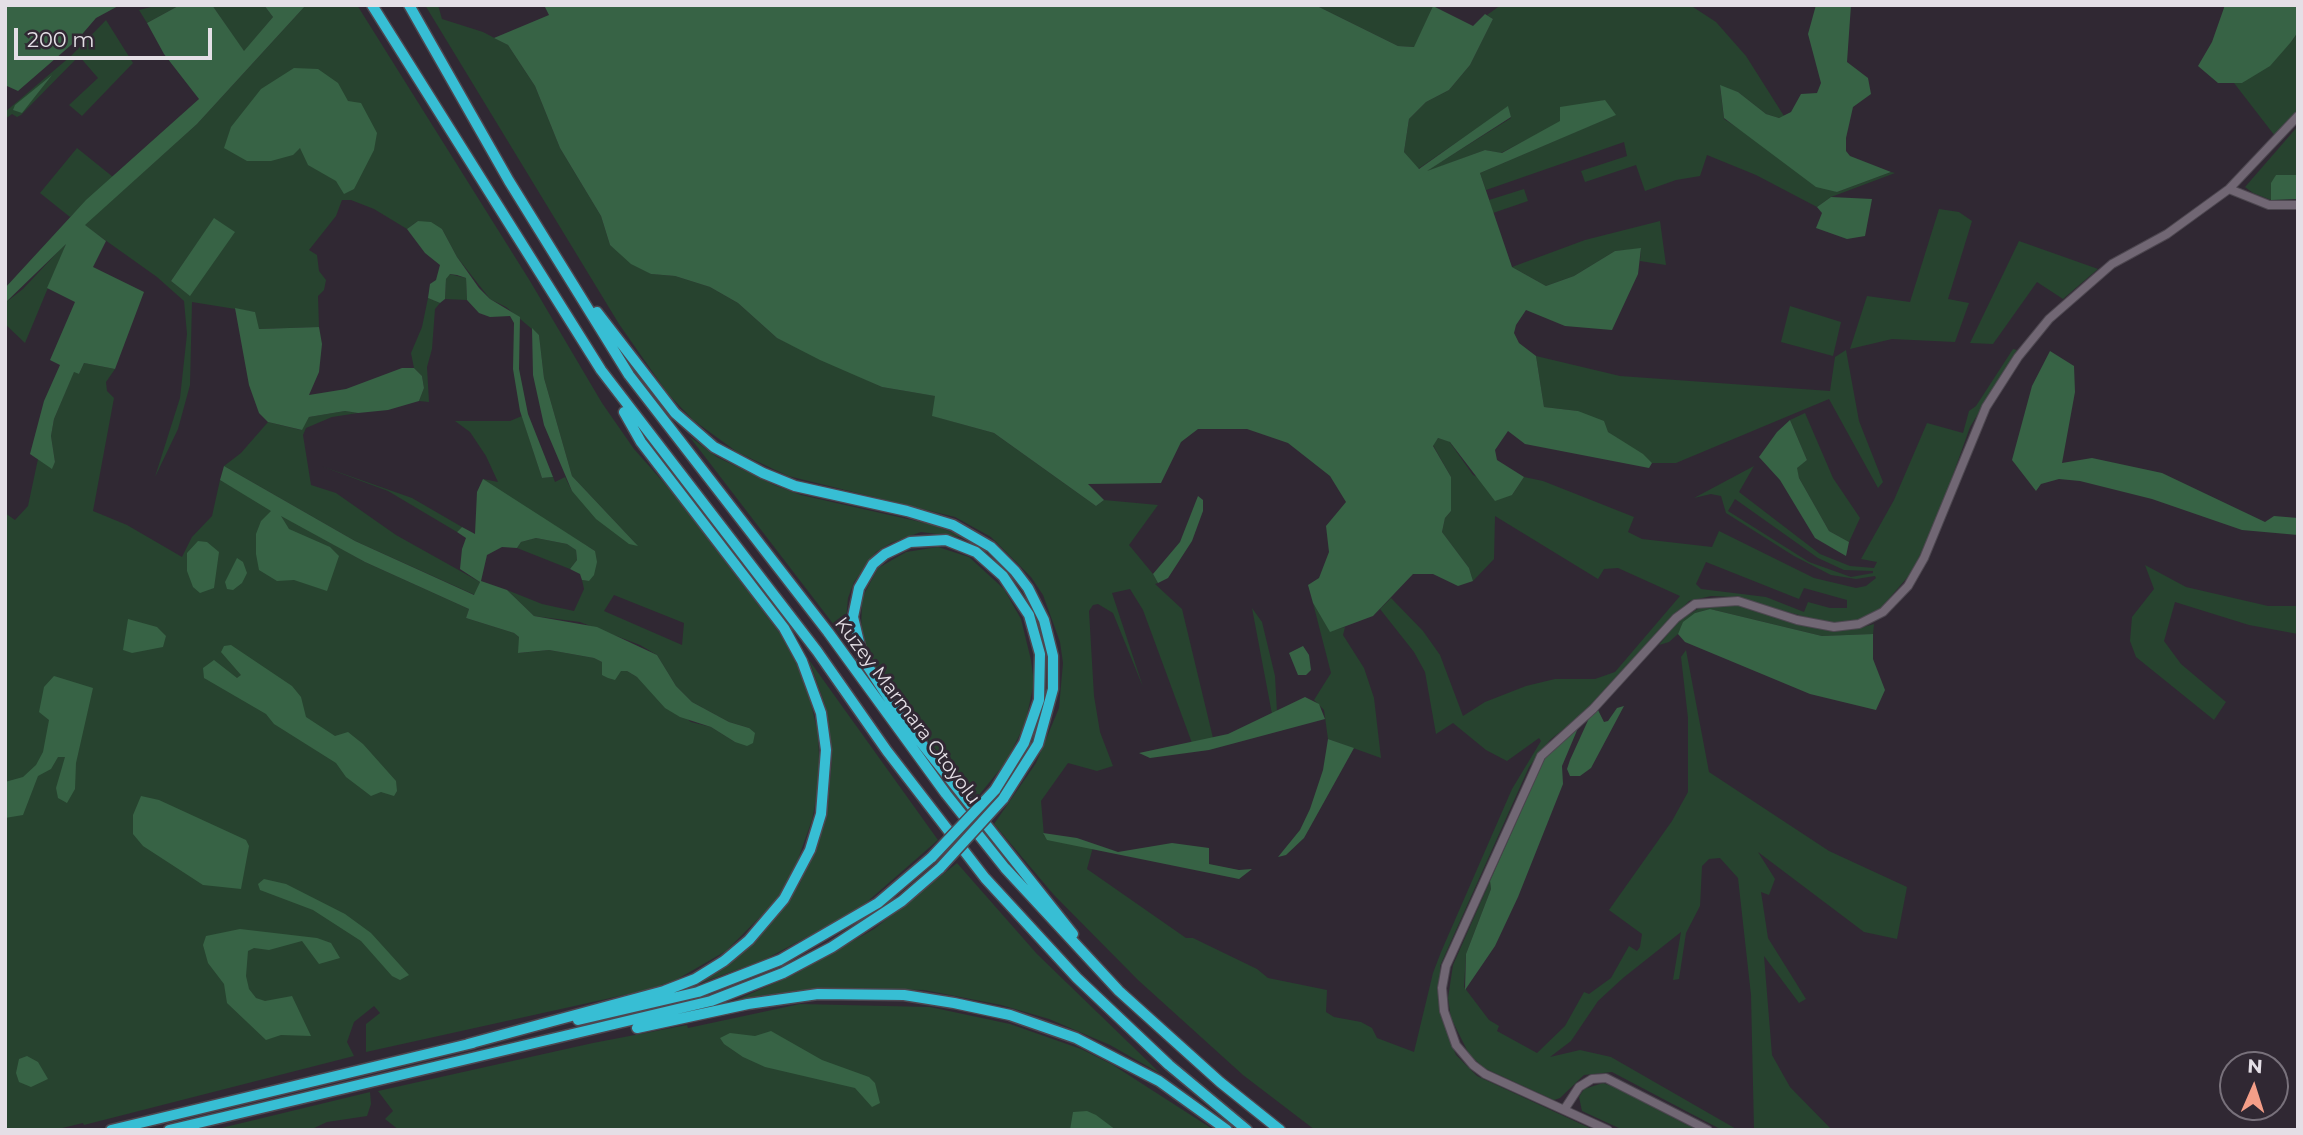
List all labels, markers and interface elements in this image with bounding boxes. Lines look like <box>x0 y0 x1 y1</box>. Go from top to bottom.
scale bar <box>18 14 215 58</box>
text: 200 m <box>27 27 94 52</box>
street label: Kuzey Marmara Otoyolu <box>829 613 985 809</box>
north arrow <box>2219 1051 2289 1121</box>
text: N <box>2247 1055 2263 1078</box>

